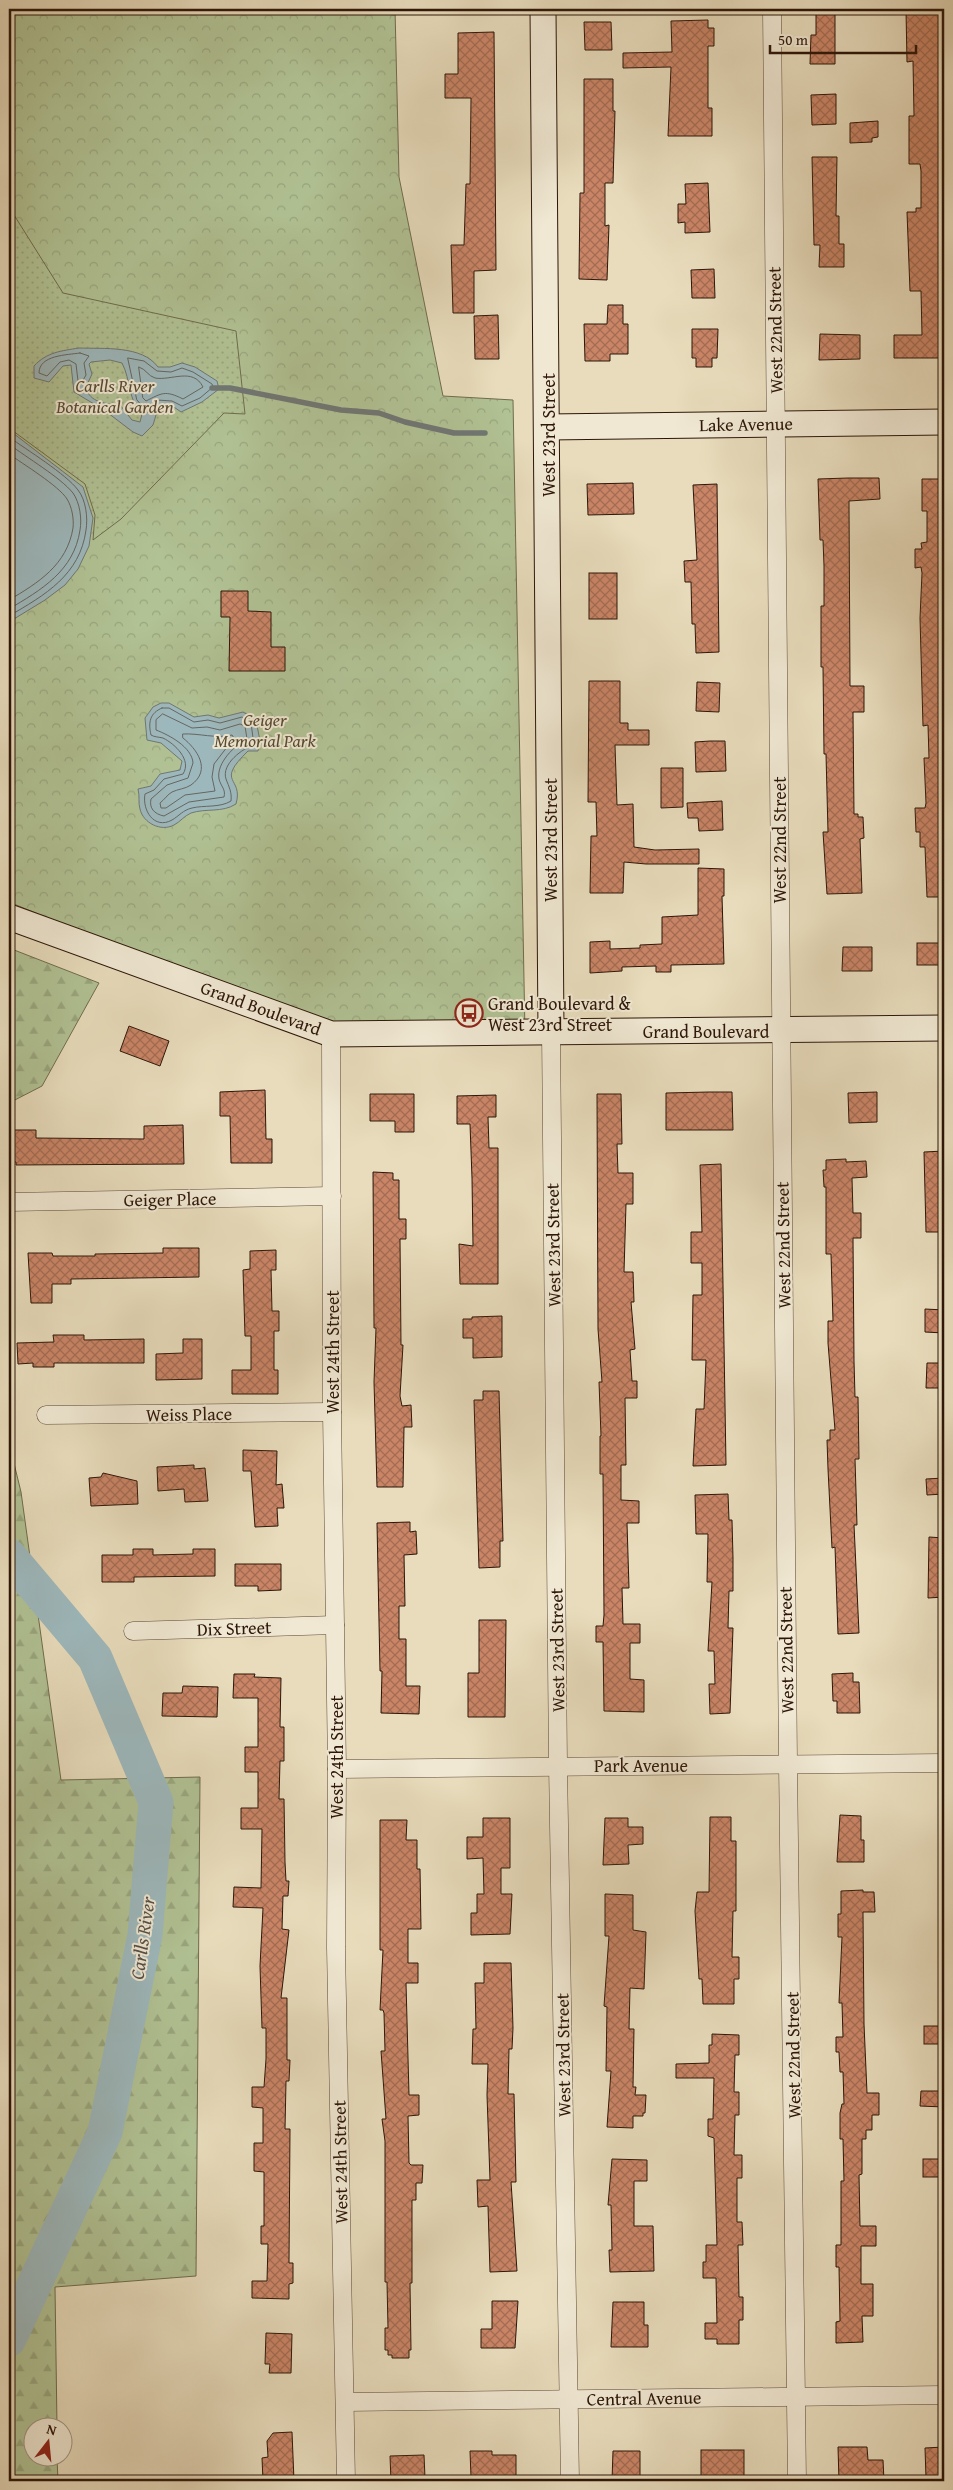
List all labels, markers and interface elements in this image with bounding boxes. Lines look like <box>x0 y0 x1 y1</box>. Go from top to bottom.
scale bar <box>770 22 917 54</box>
text: 50 m <box>778 29 809 50</box>
street label: West 22nd Street <box>760 266 790 394</box>
park label: Carlls River Botanical Garden <box>55 372 174 420</box>
street label: West 23rd Street <box>535 372 562 497</box>
street label: Lake Avenue <box>699 410 793 438</box>
park label: Geiger Memorial Park <box>214 706 316 754</box>
street label: West 22nd Street <box>766 776 793 904</box>
street label: West 23rd Street <box>537 777 564 902</box>
street label: Grand Boulevard <box>197 974 325 1042</box>
place label: Grand Boulevard & West 23rd Street <box>488 990 632 1038</box>
bus stop icon: Grand Boulevard & West 23rd Street <box>454 998 484 1028</box>
street label: Grand Boulevard <box>643 1018 770 1045</box>
street label: West 22nd Street <box>768 1181 798 1309</box>
street label: West 23rd Street <box>538 1182 568 1307</box>
street label: Geiger Place <box>123 1185 217 1213</box>
street label: West 24th Street <box>319 1289 346 1414</box>
street label: Weiss Place <box>146 1400 232 1428</box>
street label: West 22nd Street <box>771 1586 801 1714</box>
street label: West 23rd Street <box>542 1587 572 1712</box>
street label: Dix Street <box>196 1613 272 1643</box>
street label: West 24th Street <box>323 1694 350 1819</box>
street label: Park Avenue <box>594 1752 688 1779</box>
water label: Carlls River <box>122 1894 162 1981</box>
street label: West 22nd Street <box>778 1991 808 2119</box>
street label: West 23rd Street <box>548 1992 578 2117</box>
street label: West 24th Street <box>325 2099 355 2224</box>
street label: Central Avenue <box>586 2384 702 2412</box>
north arrow <box>22 2418 72 2468</box>
text: N <box>44 2419 59 2441</box>

